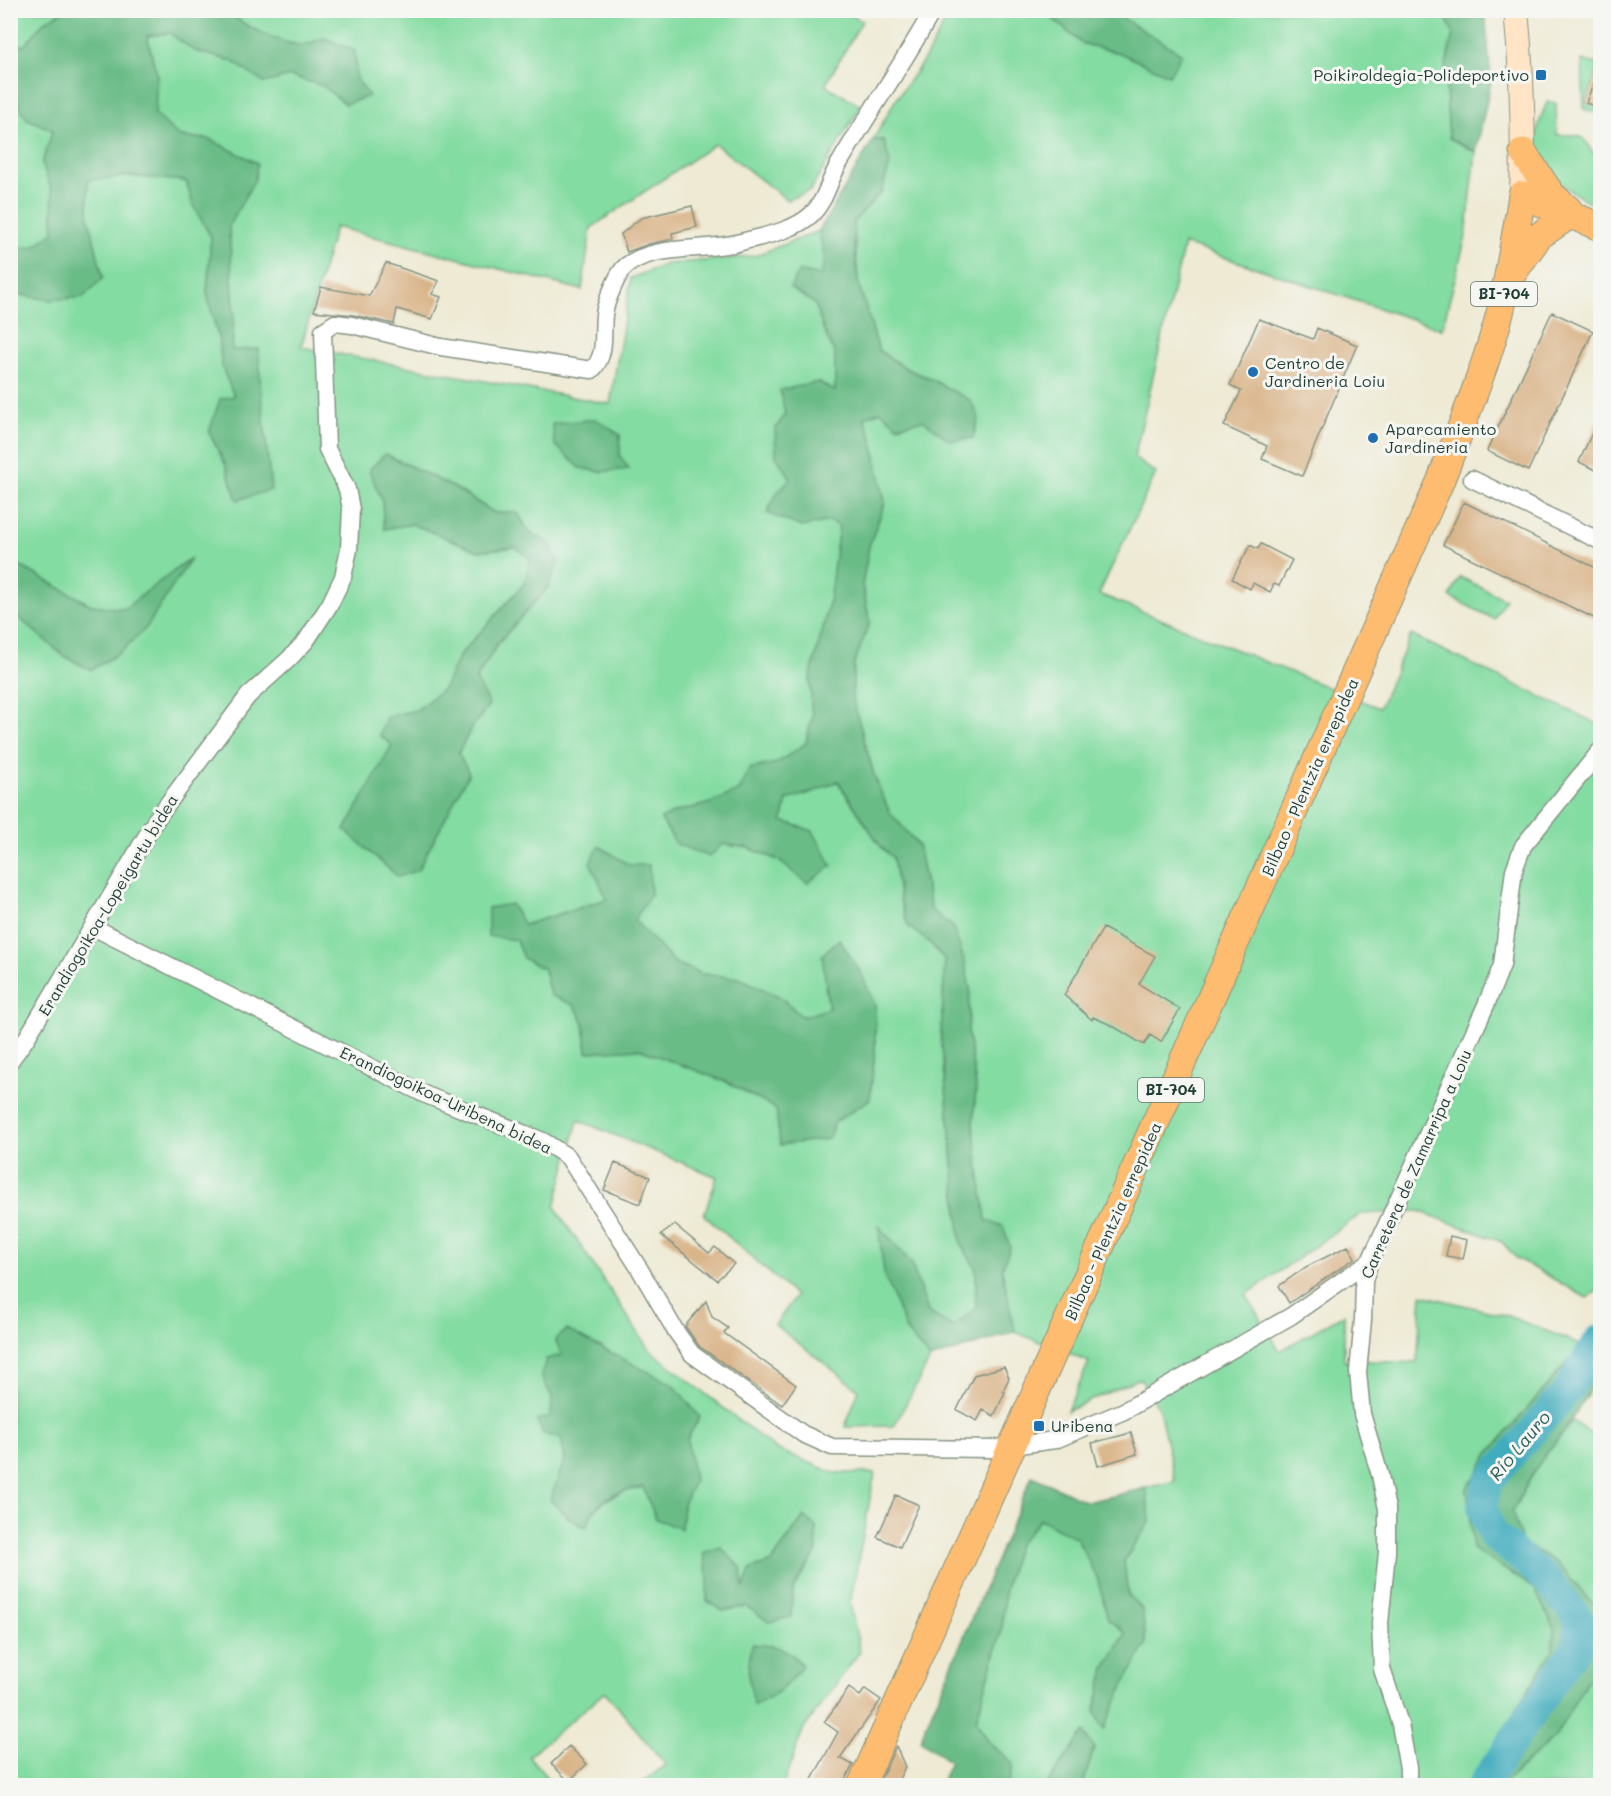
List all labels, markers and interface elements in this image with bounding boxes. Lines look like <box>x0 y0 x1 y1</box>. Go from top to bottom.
place label: Poikiroldegia-Polideportivo <box>1313 64 1529 85</box>
marker: Poikiroldegia-Polideportivo <box>1534 68 1548 82</box>
road number: BI-704 <box>1471 282 1537 306</box>
place label: Centro de Jardineria Loiu <box>1265 352 1385 391</box>
marker: Centro de Jardineria Loiu <box>1246 365 1260 379</box>
place label: Aparcamiento Jardineria <box>1385 418 1496 457</box>
marker: Aparcamiento Jardineria <box>1366 431 1380 445</box>
street label: Bilbao - Plentzia errepidea <box>1256 674 1363 879</box>
street label: Erandiogoikoa-Lopeigartu bidea <box>33 790 182 1019</box>
street label: Erandiogoikoa-Uribena bidea <box>337 1041 556 1158</box>
street label: Carretera de Zamarripa a Loiu <box>1355 1046 1476 1282</box>
road number: BI-704 <box>1138 1078 1204 1102</box>
street label: Bilbao - Plentzia errepidea <box>1059 1118 1166 1323</box>
water label: Río Lauro <box>1483 1405 1556 1485</box>
place label: Uribena <box>1051 1415 1114 1436</box>
marker: Uribena <box>1032 1419 1046 1433</box>

